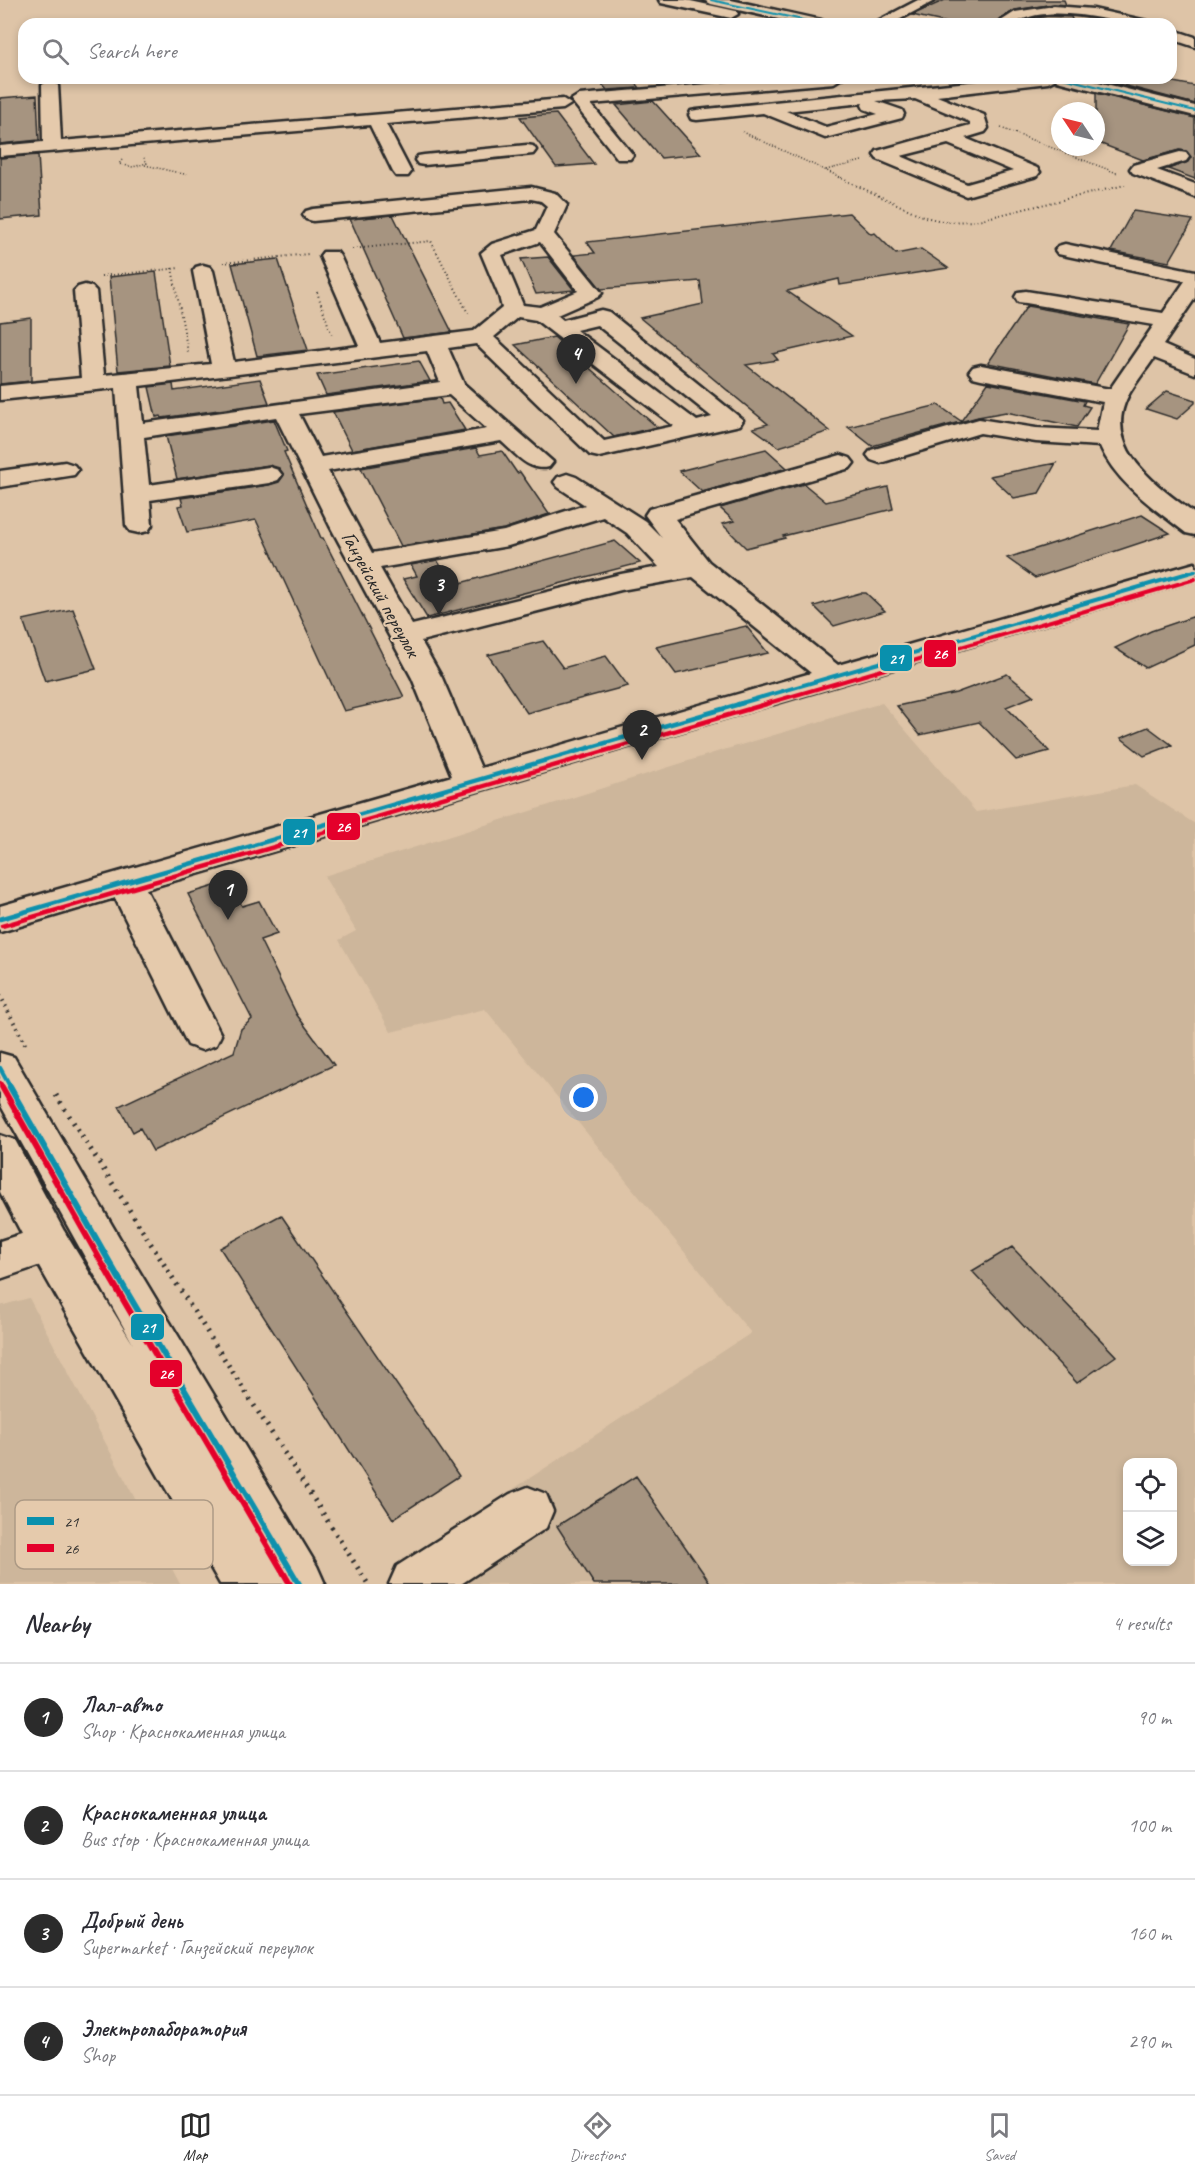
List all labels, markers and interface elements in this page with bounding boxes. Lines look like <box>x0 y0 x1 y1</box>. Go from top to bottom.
search box <box>18 18 1177 84</box>
icon: search <box>39 35 72 68</box>
text: Search here <box>87 37 177 65</box>
north arrow <box>1051 102 1105 156</box>
pin: 4 <box>556 334 596 384</box>
street label: Ганзейский переулок <box>336 527 427 663</box>
pin: 3 <box>420 566 458 615</box>
line badge: 26 <box>923 639 957 668</box>
line badge: 21 <box>879 644 913 672</box>
text: 26 <box>933 644 949 664</box>
text: 21 <box>889 649 905 669</box>
pin: 2 <box>622 710 662 760</box>
line badge: 26 <box>326 812 361 841</box>
text: 26 <box>336 817 352 837</box>
line badge: 21 <box>282 818 316 846</box>
text: 21 <box>292 823 308 843</box>
pin: 1 <box>208 870 248 920</box>
your location <box>569 1083 598 1112</box>
line badge: 21 <box>130 1313 165 1341</box>
text: 21 <box>141 1318 157 1338</box>
line badge: 26 <box>149 1359 183 1388</box>
text: 26 <box>159 1364 175 1384</box>
map controls <box>1123 1458 1177 1566</box>
button: locate <box>1123 1458 1177 1512</box>
legend <box>15 1500 213 1569</box>
text: 21 <box>64 1512 79 1532</box>
button: layers <box>1123 1512 1177 1566</box>
text: 26 <box>64 1539 79 1559</box>
text: Nearby <box>24 1607 89 1640</box>
text: 4 results <box>1112 1611 1171 1636</box>
text: Лал-авто <box>81 1691 162 1719</box>
text: 1 <box>39 1705 48 1730</box>
text: 90 m <box>1137 1705 1171 1730</box>
text: Shop · Краснокаменная улица <box>81 1719 285 1744</box>
text: Краснокаменная улица <box>81 1799 266 1827</box>
text: 2 <box>39 1813 48 1838</box>
text: 100 m <box>1128 1813 1171 1838</box>
text: Bus stop · Краснокаменная улица <box>81 1827 308 1852</box>
text: Добрый день <box>81 1907 182 1935</box>
text: 3 <box>39 1921 48 1946</box>
text: 160 m <box>1128 1921 1171 1946</box>
text: Supermarket · Ганзейский переулок <box>81 1935 313 1960</box>
text: Электролаборатория <box>81 2015 246 2043</box>
text: 4 <box>39 2029 48 2054</box>
text: 290 m <box>1128 2029 1171 2054</box>
text: Shop <box>81 2043 115 2068</box>
tab: Map <box>179 2109 212 2165</box>
tab: Directions <box>570 2109 625 2165</box>
tab: Saved <box>983 2109 1016 2165</box>

